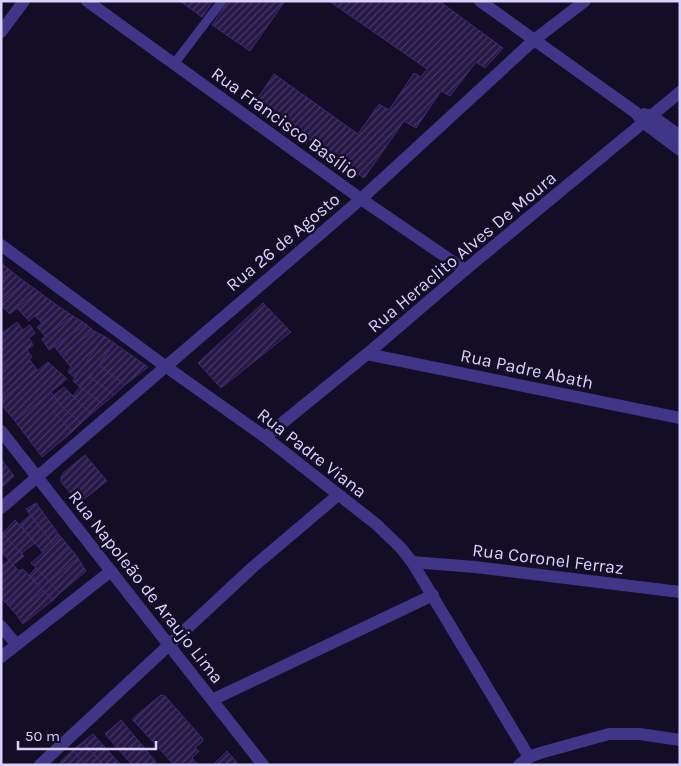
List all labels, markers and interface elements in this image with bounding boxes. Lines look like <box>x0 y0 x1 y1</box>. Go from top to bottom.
street label: Rua Francisco Basílio <box>207 62 363 184</box>
street label: Rua Heraclito Alves De Moura <box>363 167 561 337</box>
street label: Rua 26 de Agosto <box>222 188 344 296</box>
street label: Rua Padre Abath <box>459 344 595 394</box>
street label: Rua Padre Viana <box>253 403 371 503</box>
street label: Rua Napoleão de Araujo Lima <box>64 486 228 688</box>
street label: Rua Coronel Ferraz <box>471 539 625 579</box>
scale bar <box>18 718 155 750</box>
text: 50 m <box>25 727 60 745</box>

